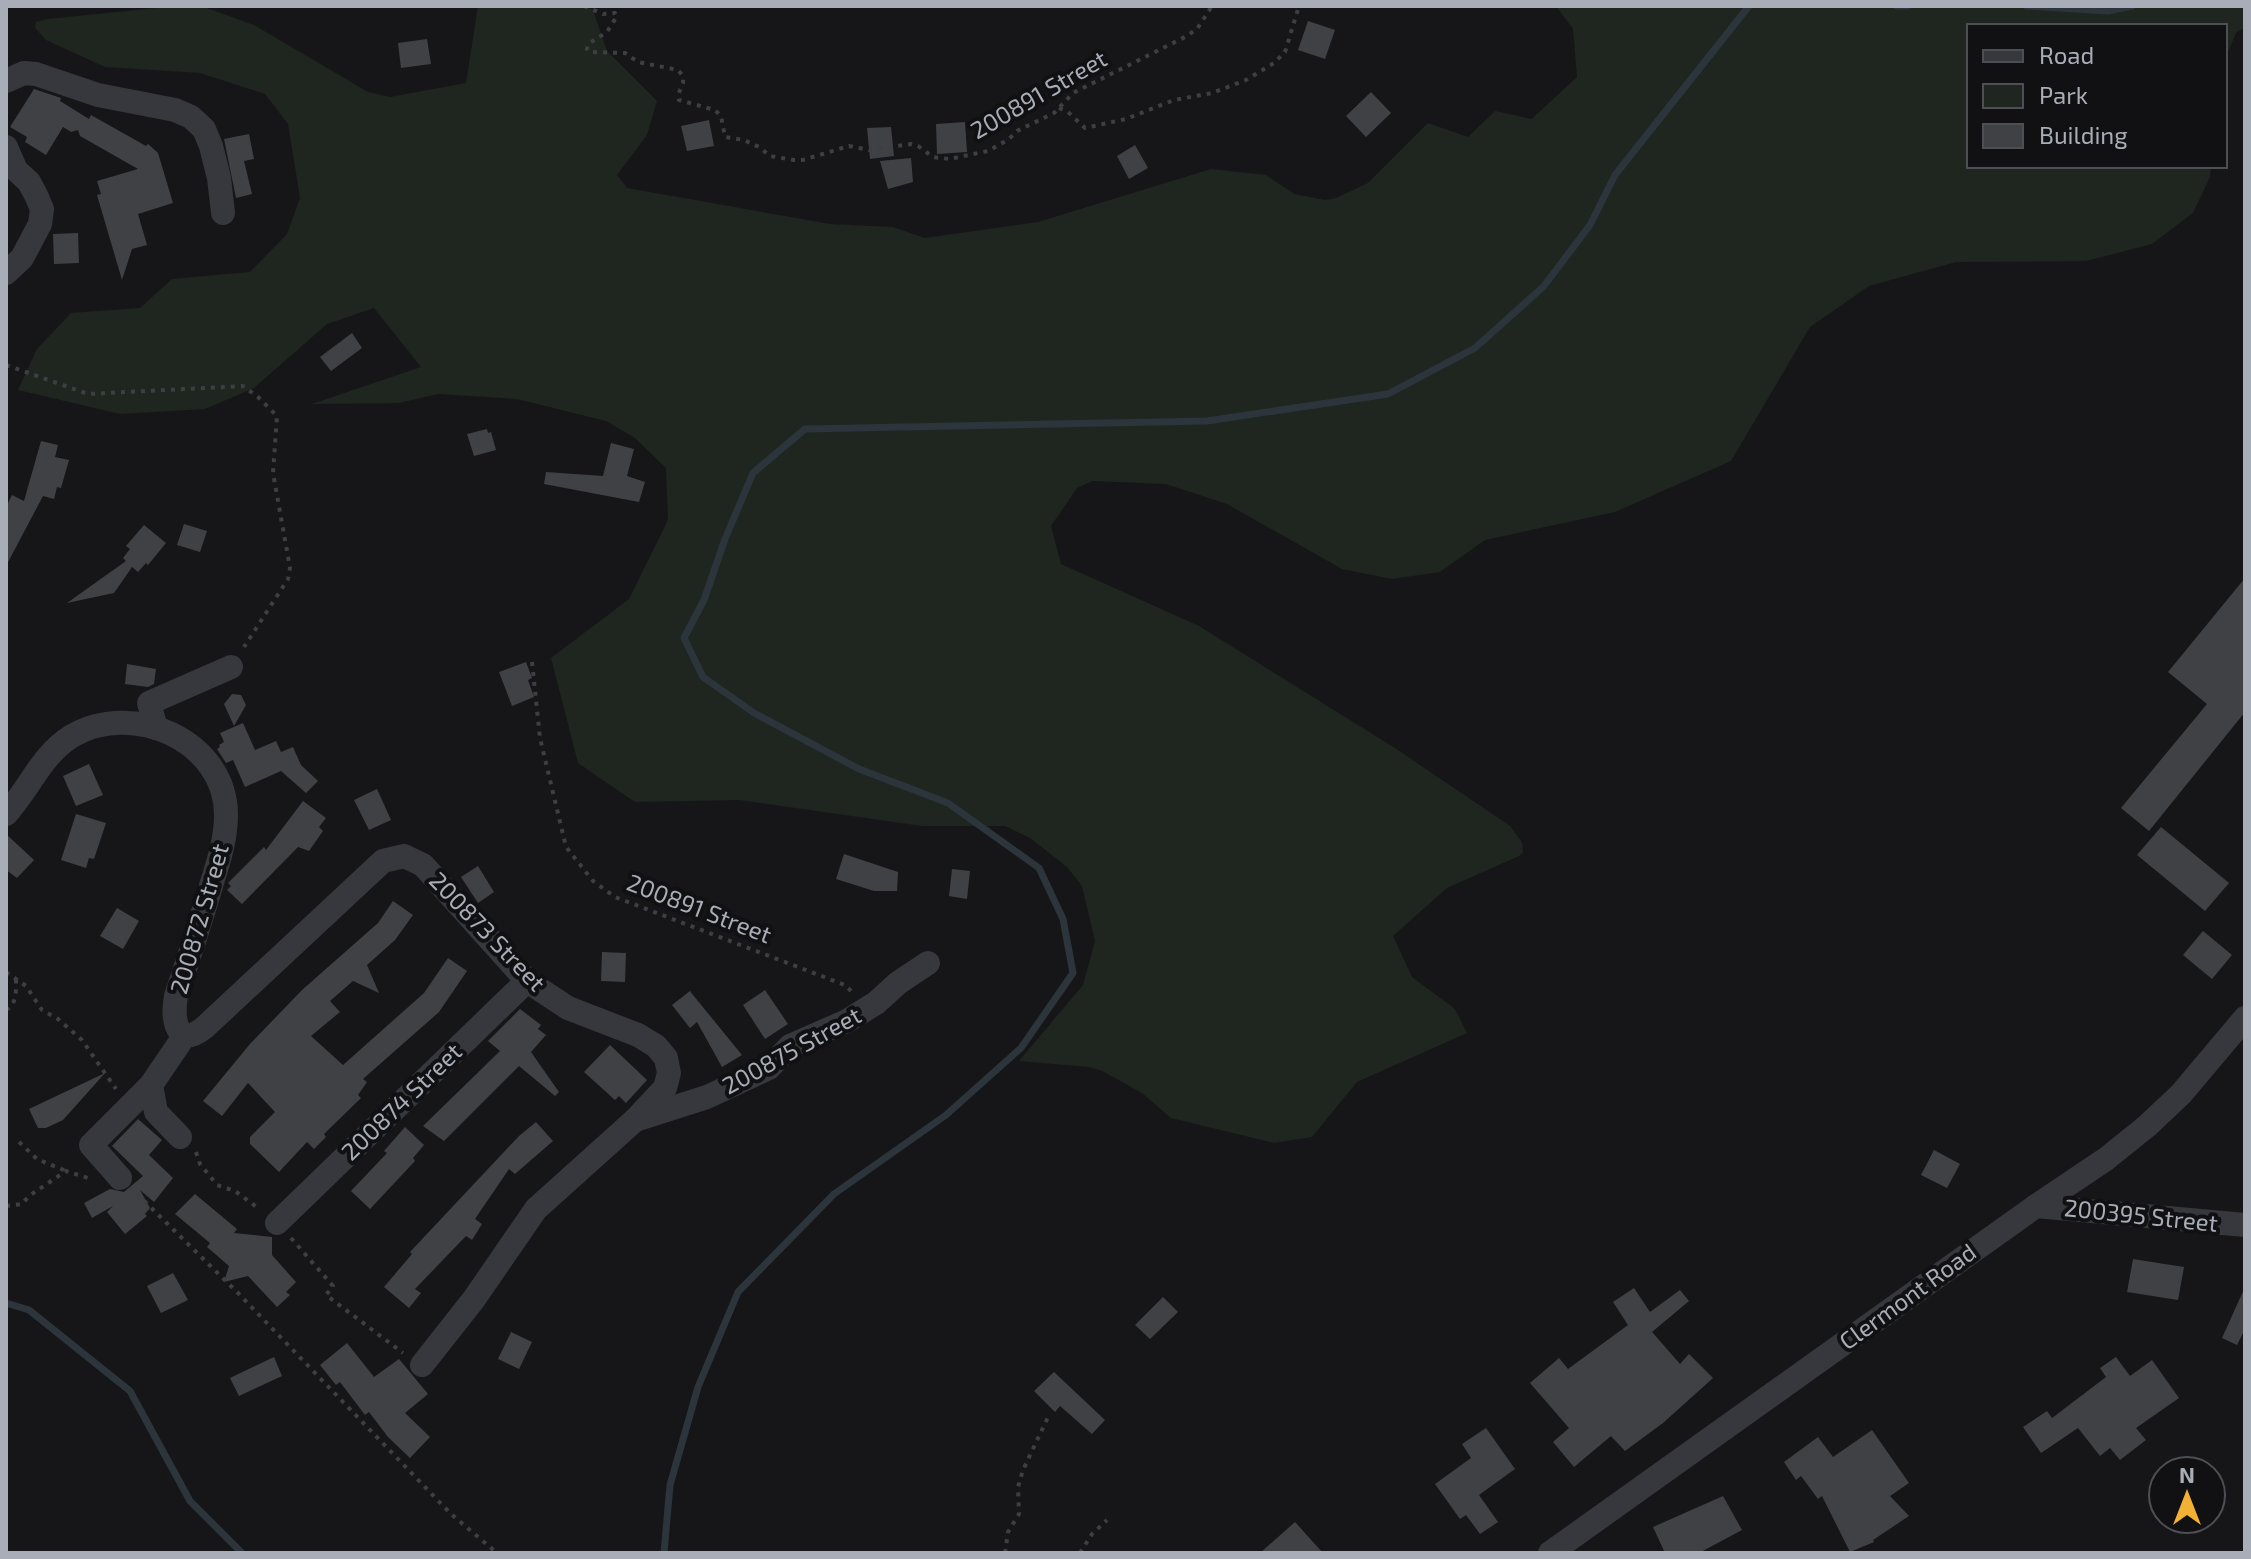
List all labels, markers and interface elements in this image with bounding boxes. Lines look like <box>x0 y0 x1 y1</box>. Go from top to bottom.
legend <box>1967 24 2227 168</box>
text: Road <box>2039 40 2094 69</box>
street label: 200891 Street <box>965 43 1111 144</box>
text: Park <box>2039 80 2088 109</box>
text: Building <box>2039 120 2128 149</box>
street label: 200872 Street <box>163 840 234 997</box>
street label: 200873 Street <box>424 865 552 997</box>
street label: 200891 Street <box>623 867 776 948</box>
street label: 200875 Street <box>717 1000 866 1100</box>
street label: 200874 Street <box>335 1036 467 1166</box>
street label: 200395 Street <box>2063 1192 2219 1237</box>
street label: Clermont Road <box>1833 1237 1981 1355</box>
north arrow <box>2147 1455 2227 1535</box>
text: N <box>2179 1461 2195 1487</box>

